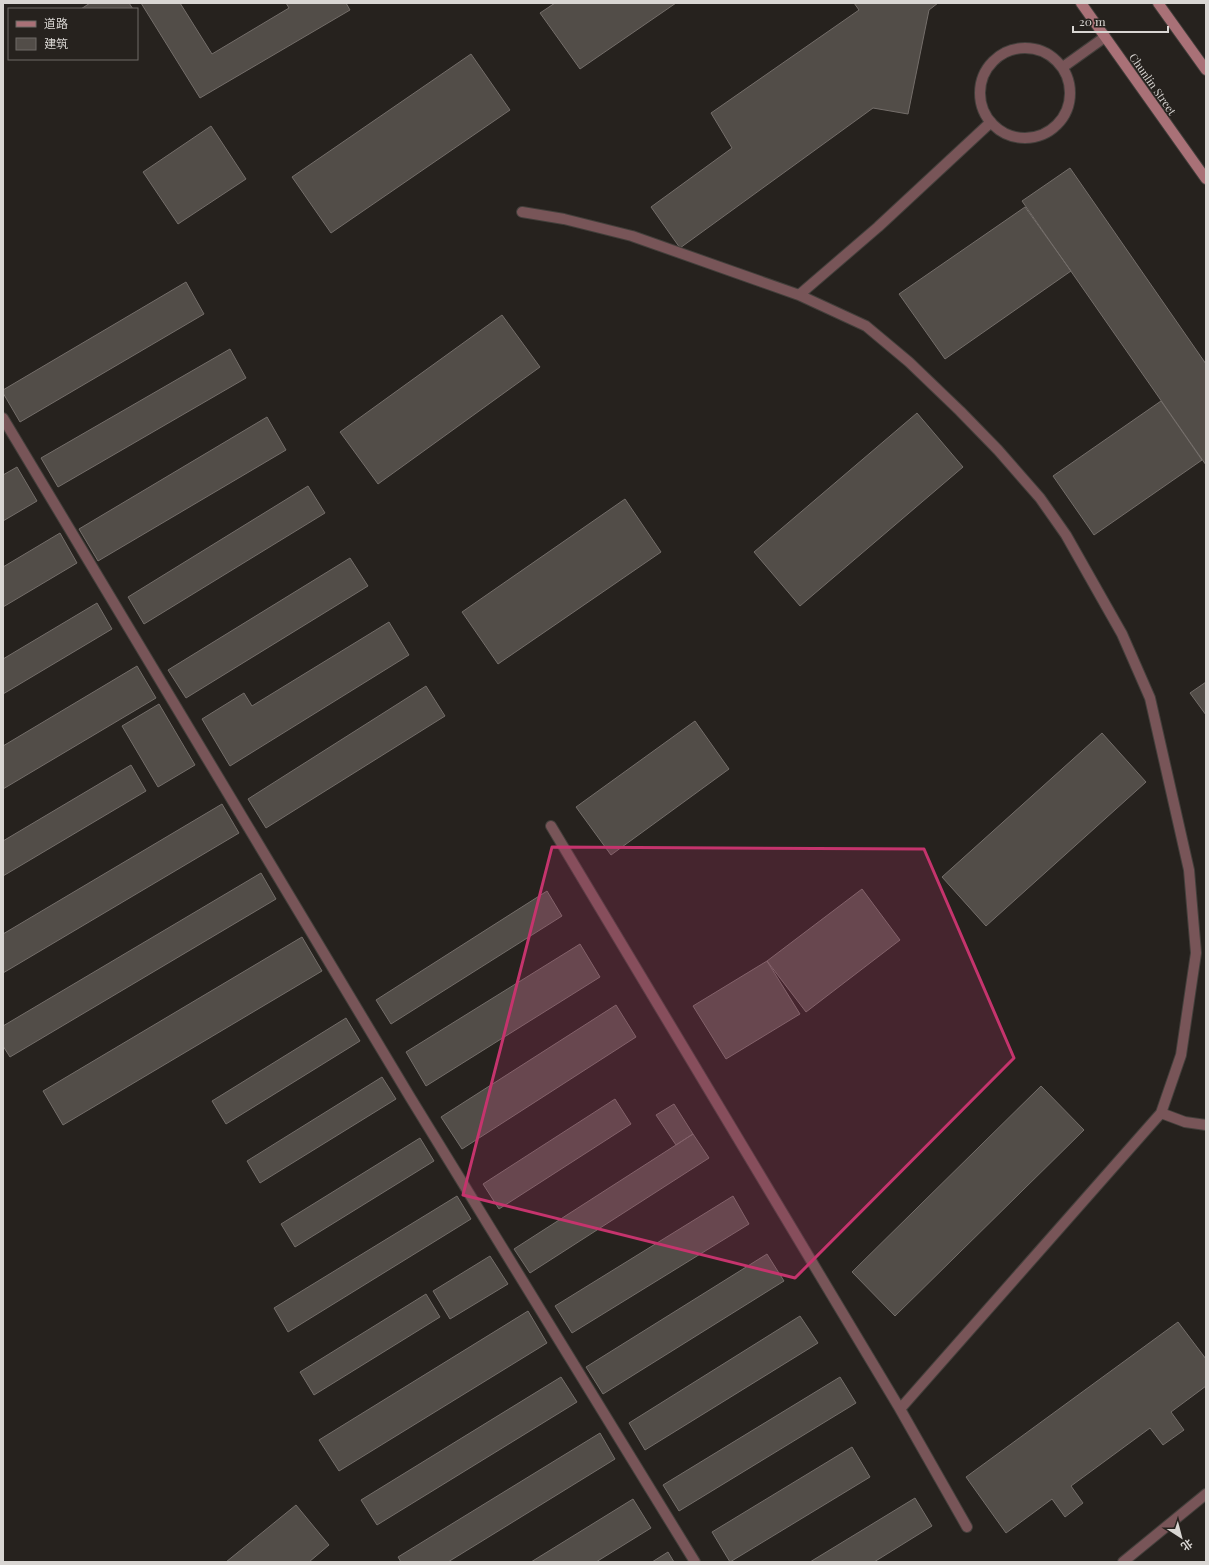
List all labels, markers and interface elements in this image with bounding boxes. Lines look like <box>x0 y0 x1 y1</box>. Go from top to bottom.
legend <box>8 8 138 60</box>
scale bar <box>1073 8 1168 34</box>
text: 20 m <box>1079 13 1106 29</box>
text: 道路 <box>44 15 68 31</box>
text: 建筑 <box>44 35 68 51</box>
street label: Chunlin Street <box>1126 50 1180 118</box>
north arrow <box>1161 1517 1201 1557</box>
text: 北 <box>1178 1536 1196 1555</box>

